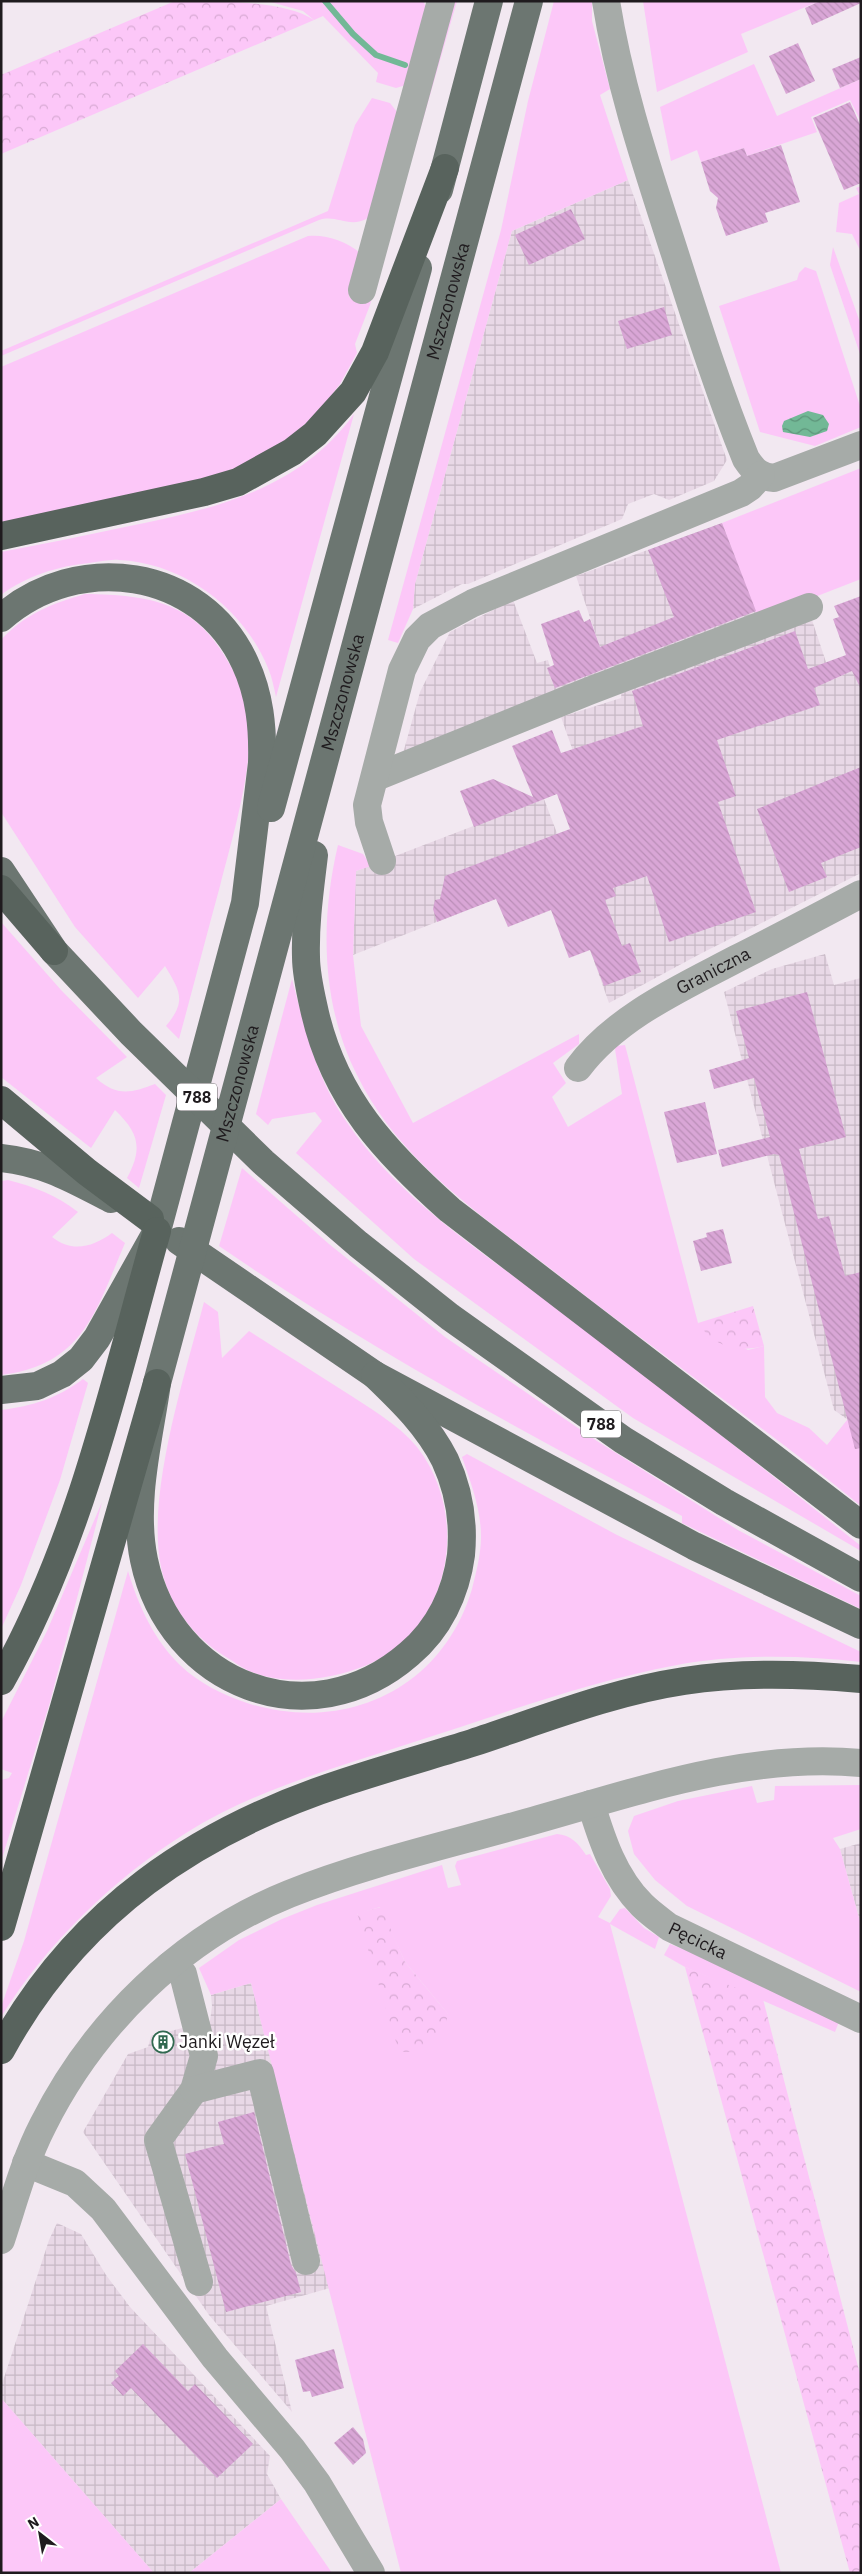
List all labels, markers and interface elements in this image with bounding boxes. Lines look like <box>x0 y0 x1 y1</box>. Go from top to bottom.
street label: Mszczonowska <box>421 240 475 362</box>
street label: Mszczonowska <box>316 631 369 753</box>
street label: Graniczna <box>672 941 754 999</box>
street label: Mszczonowska <box>210 1022 264 1144</box>
road number: 788 <box>177 1084 217 1110</box>
road number: 788 <box>581 1410 621 1438</box>
street label: Pęcicka <box>665 1917 731 1964</box>
building icon: Janki Węzeł <box>151 2030 175 2054</box>
place label: Janki Węzeł <box>179 2030 275 2053</box>
north arrow <box>15 2509 65 2559</box>
text: N <box>24 2513 42 2533</box>

